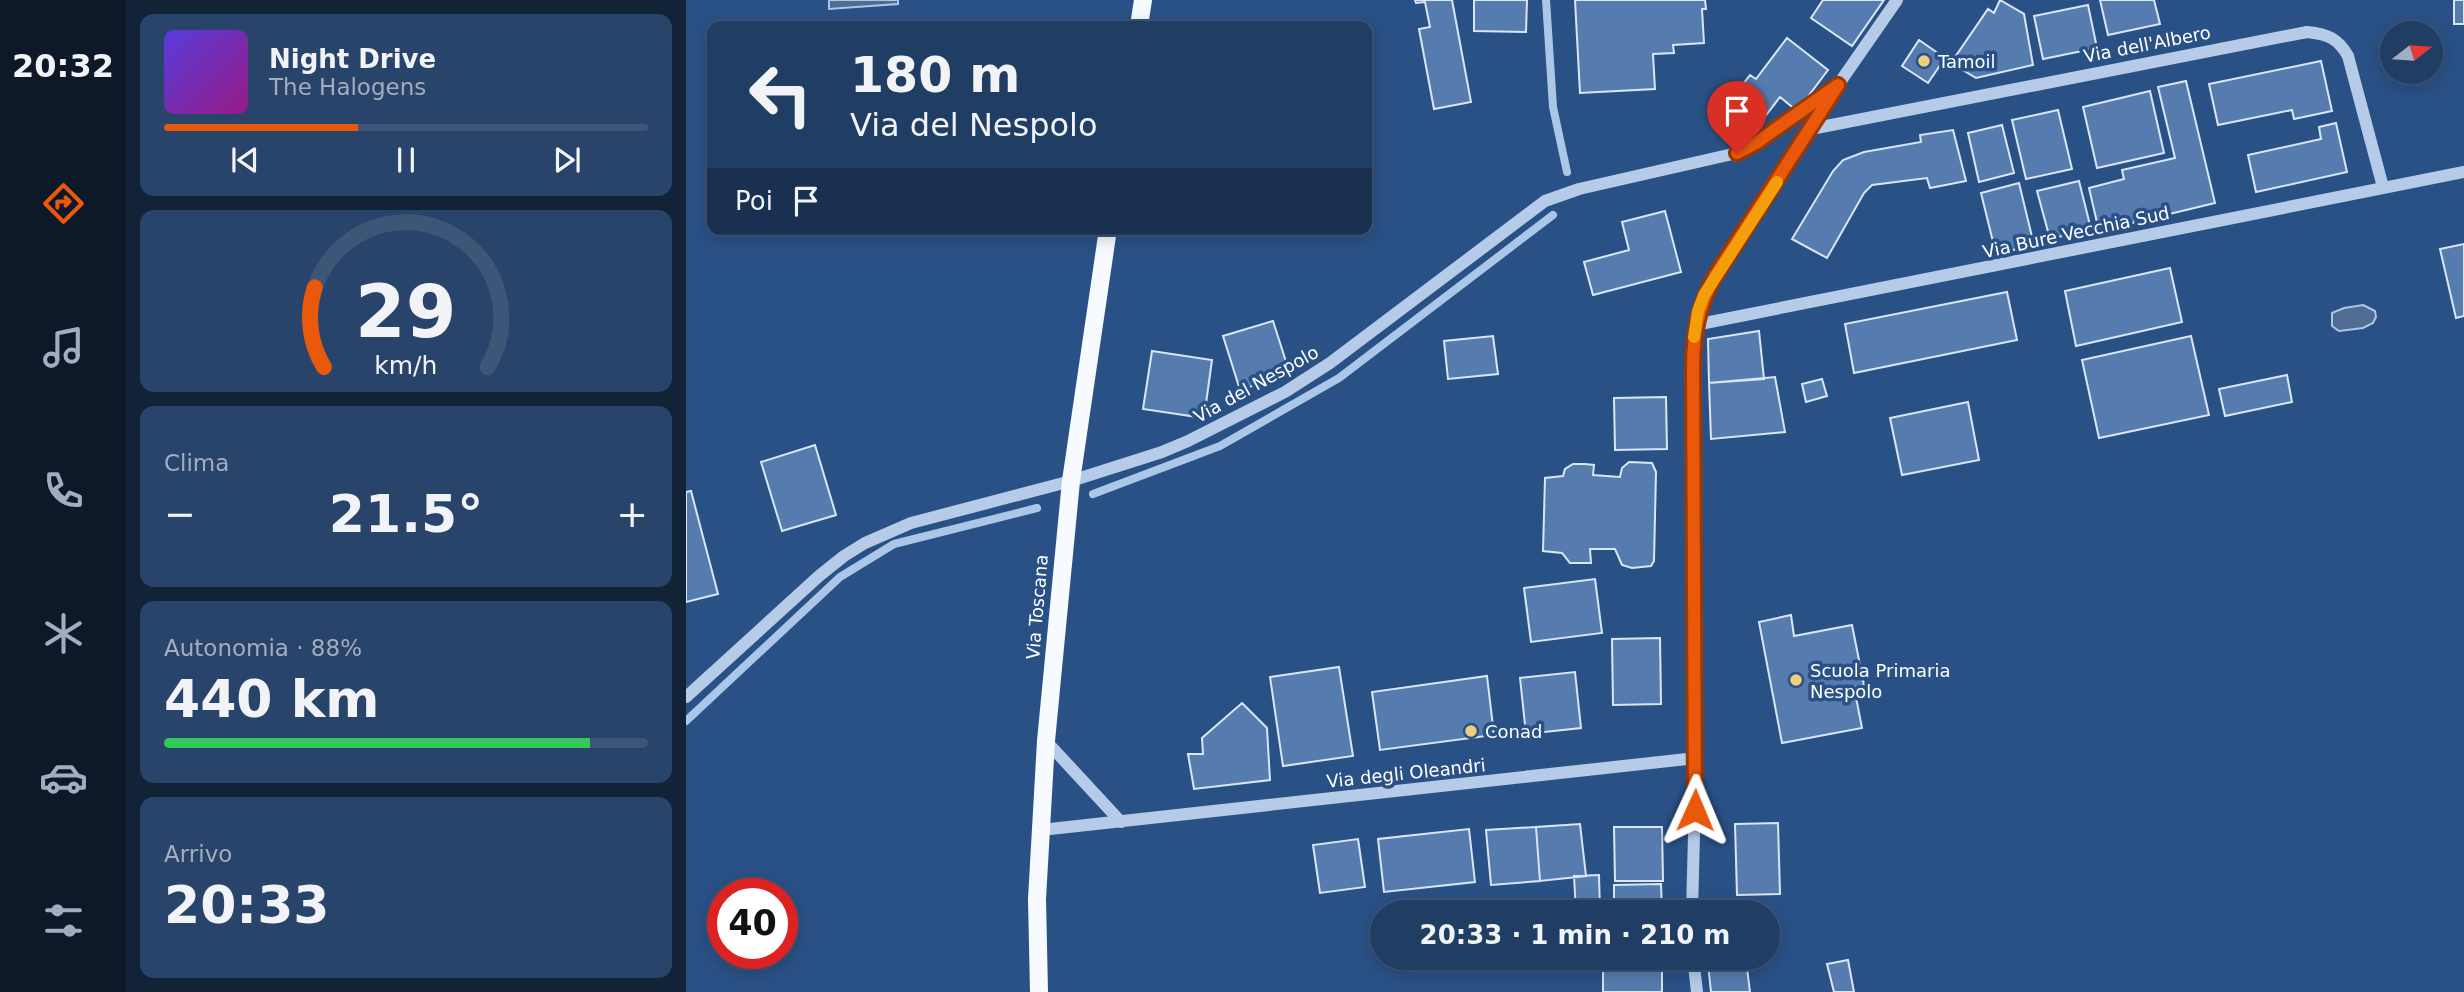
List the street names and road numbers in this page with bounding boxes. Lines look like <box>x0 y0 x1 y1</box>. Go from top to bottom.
street label: Via dell'Albero <box>2082 21 2212 67</box>
street label: Via Bure Vecchia Sud <box>1981 202 2171 262</box>
street label: Via del Nespolo <box>1190 341 1322 427</box>
street label: Via Toscana <box>1022 554 1052 660</box>
street label: Via degli Oleandri <box>1325 754 1487 792</box>

